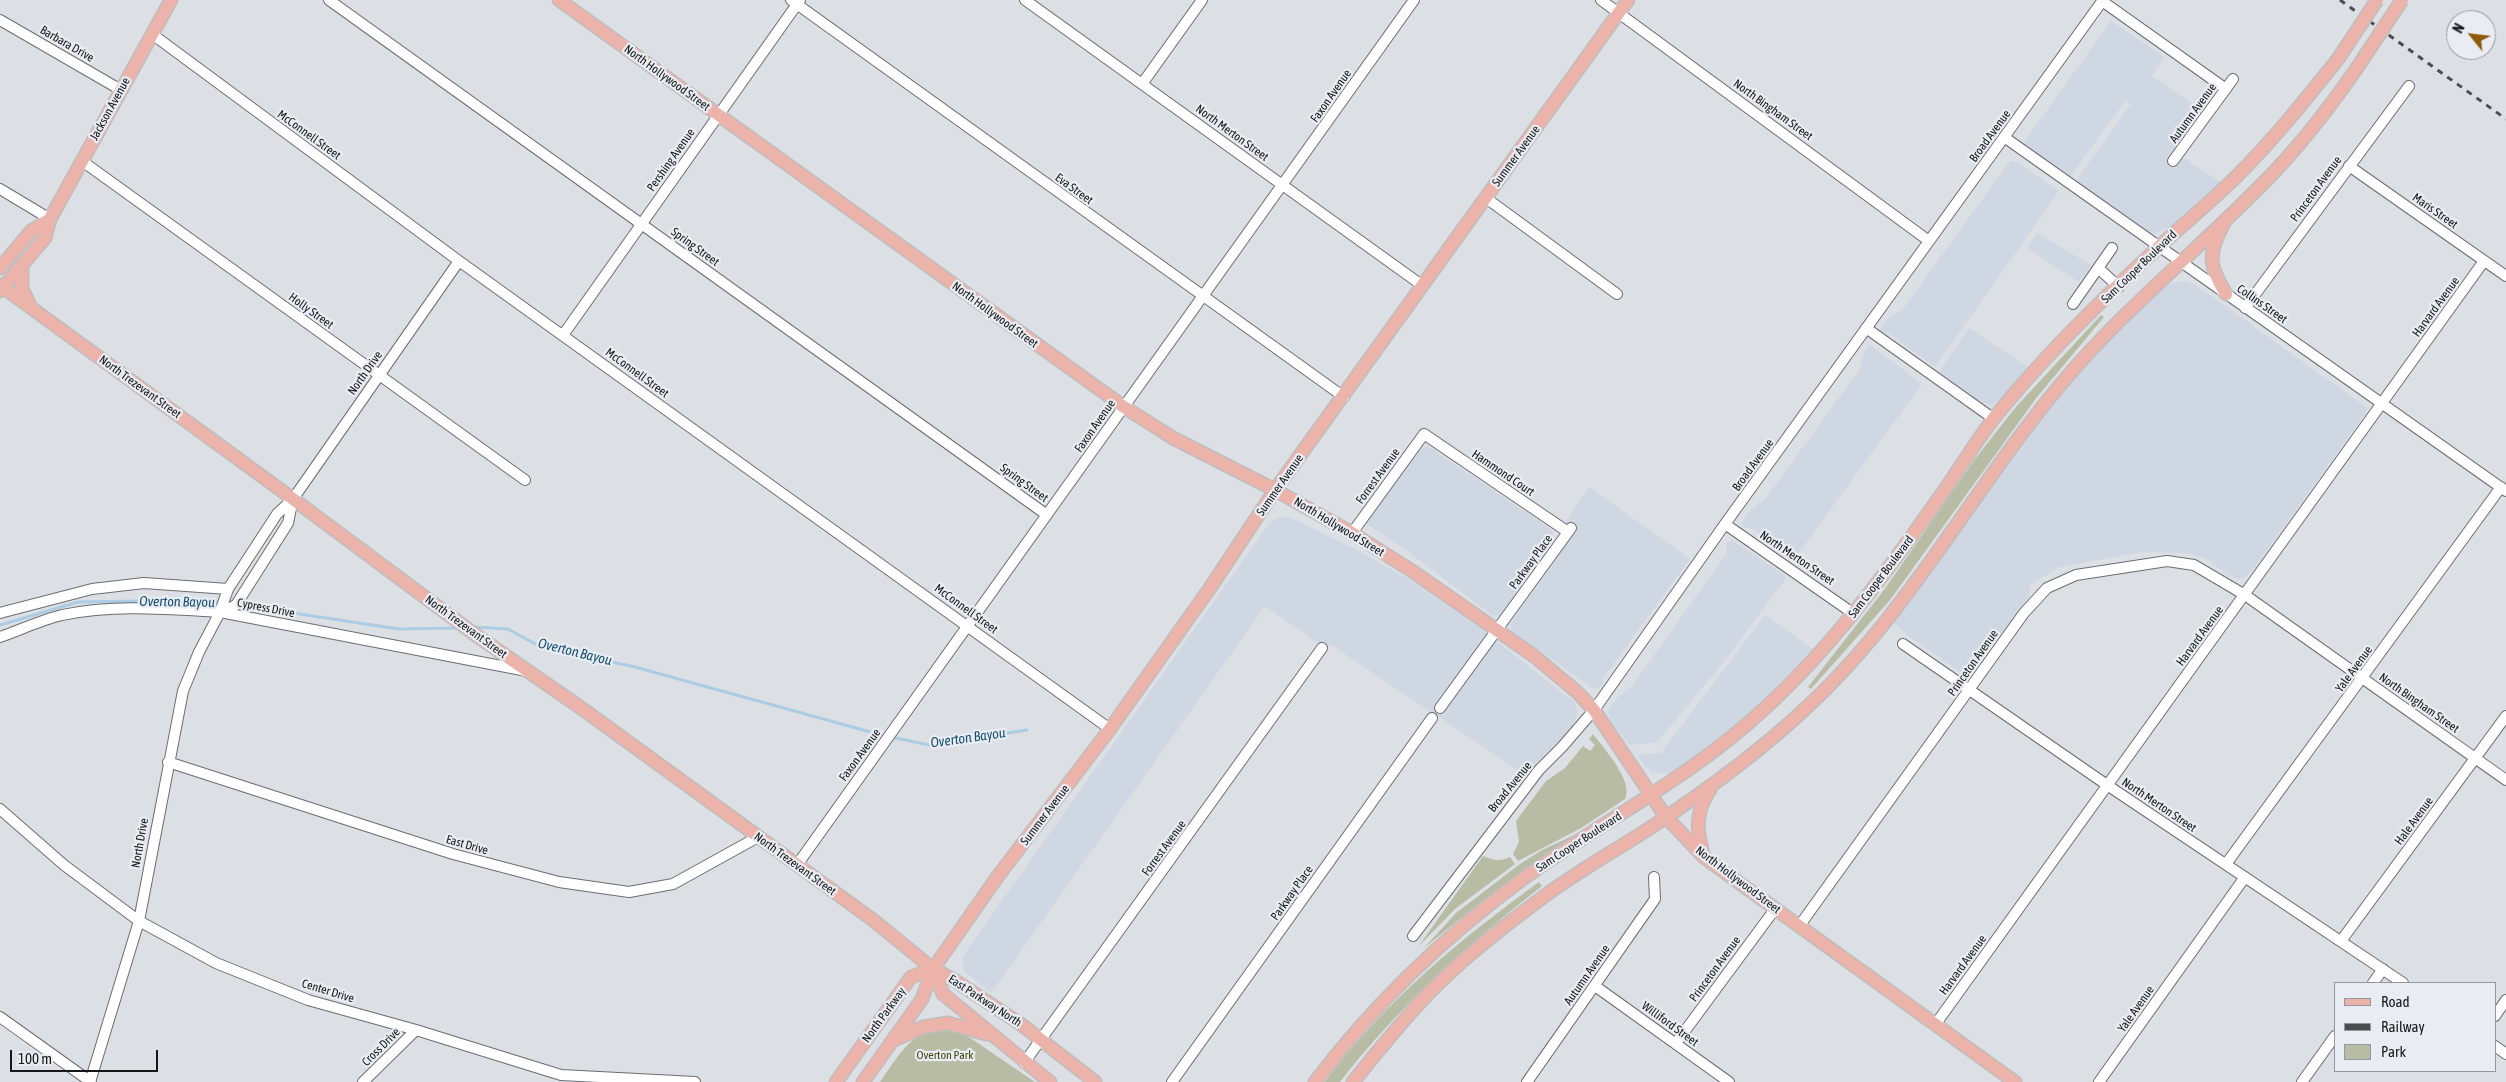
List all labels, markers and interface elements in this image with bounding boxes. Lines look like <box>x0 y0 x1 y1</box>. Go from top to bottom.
north arrow <box>2446 10 2496 60</box>
text: N <box>2450 21 2468 36</box>
street label: Barbara Drive <box>37 23 97 65</box>
street label: North Hollywood Street <box>621 42 713 114</box>
street label: Faxon Avenue <box>1308 67 1354 125</box>
street label: Jackson Avenue <box>87 75 133 143</box>
street label: North Bingham Street <box>1731 76 1815 144</box>
street label: Autumn Avenue <box>2167 80 2219 146</box>
street label: North Merton Street <box>1193 102 1271 164</box>
street label: McConnell Street <box>274 107 344 163</box>
street label: Broad Avenue <box>1966 107 2014 165</box>
street label: Summer Avenue <box>1489 123 1543 189</box>
street label: Pershing Avenue <box>644 126 698 194</box>
street label: Princeton Avenue <box>2287 153 2345 225</box>
street label: Eva Street <box>1052 170 1096 208</box>
street label: Maris Street <box>2410 190 2460 232</box>
street label: Spring Street <box>668 225 722 269</box>
street label: Sam Cooper Boulevard <box>2098 227 2180 307</box>
street label: Harvard Avenue <box>2409 274 2463 340</box>
street label: North Hollywood Street <box>949 279 1041 351</box>
street label: Collins Street <box>2234 281 2290 327</box>
street label: Holly Street <box>286 290 336 332</box>
street label: McConnell Street <box>602 345 672 401</box>
street label: North Drive <box>345 348 385 398</box>
street label: North Trezevant Street <box>96 352 184 422</box>
street label: Faxon Avenue <box>1072 397 1118 455</box>
street label: Broad Avenue <box>1729 436 1777 494</box>
street label: Forrest Avenue <box>1353 445 1403 507</box>
street label: Hammond Court <box>1469 447 1537 499</box>
street label: Summer Avenue <box>1253 451 1307 519</box>
street label: Spring Street <box>997 461 1051 505</box>
street label: North Hollywood Street <box>1291 494 1387 560</box>
street label: North Merton Street <box>1757 528 1837 588</box>
street label: Parkway Place <box>1506 532 1556 592</box>
street label: Sam Cooper Boulevard <box>1845 533 1917 621</box>
street label: McConnell Street <box>931 581 1001 637</box>
street label: North Trezevant Street <box>422 592 510 662</box>
water label: Overton Bayou <box>139 593 215 611</box>
street label: Cypress Drive <box>236 595 296 621</box>
street label: Harvard Avenue <box>2173 603 2227 669</box>
street label: Princeton Avenue <box>1945 627 2001 699</box>
water label: Overton Bayou <box>536 635 614 669</box>
street label: Yale Avenue <box>2332 643 2376 695</box>
street label: North Bingham Street <box>2376 670 2462 736</box>
water label: Overton Bayou <box>929 724 1007 752</box>
street label: Faxon Avenue <box>836 726 884 784</box>
street label: Broad Avenue <box>1485 759 1535 815</box>
street label: North Merton Street <box>2119 775 2199 835</box>
street label: Summer Avenue <box>1018 782 1072 848</box>
street label: Hale Avenue <box>2392 794 2436 848</box>
street label: Sam Cooper Boulevard <box>1534 809 1624 875</box>
street label: North Drive <box>129 817 151 869</box>
street label: Forrest Avenue <box>1139 817 1189 879</box>
street label: North Trezevant Street <box>751 829 839 899</box>
street label: East Drive <box>444 832 490 858</box>
street label: North Hollywood Street <box>1693 843 1783 917</box>
street label: Parkway Place <box>1268 863 1316 923</box>
street label: Harvard Avenue <box>1936 932 1990 998</box>
street label: Princeton Avenue <box>1686 933 1744 1005</box>
street label: Autumn Avenue <box>1561 942 1613 1008</box>
street label: East Parkway North <box>946 972 1024 1030</box>
street label: Center Drive <box>300 976 356 1006</box>
legend <box>2334 982 2496 1072</box>
street label: Yale Avenue <box>2115 983 2157 1035</box>
street label: North Parkway <box>859 985 909 1045</box>
text: Road <box>2381 993 2410 1010</box>
street label: Williford Street <box>1639 999 1701 1049</box>
text: Railway <box>2381 1018 2425 1035</box>
street label: Cross Drive <box>359 1025 403 1069</box>
scale bar <box>12 1040 160 1072</box>
text: Park <box>2381 1043 2406 1060</box>
park label: Overton Park <box>916 1048 974 1062</box>
text: 100 m <box>18 1050 52 1067</box>

